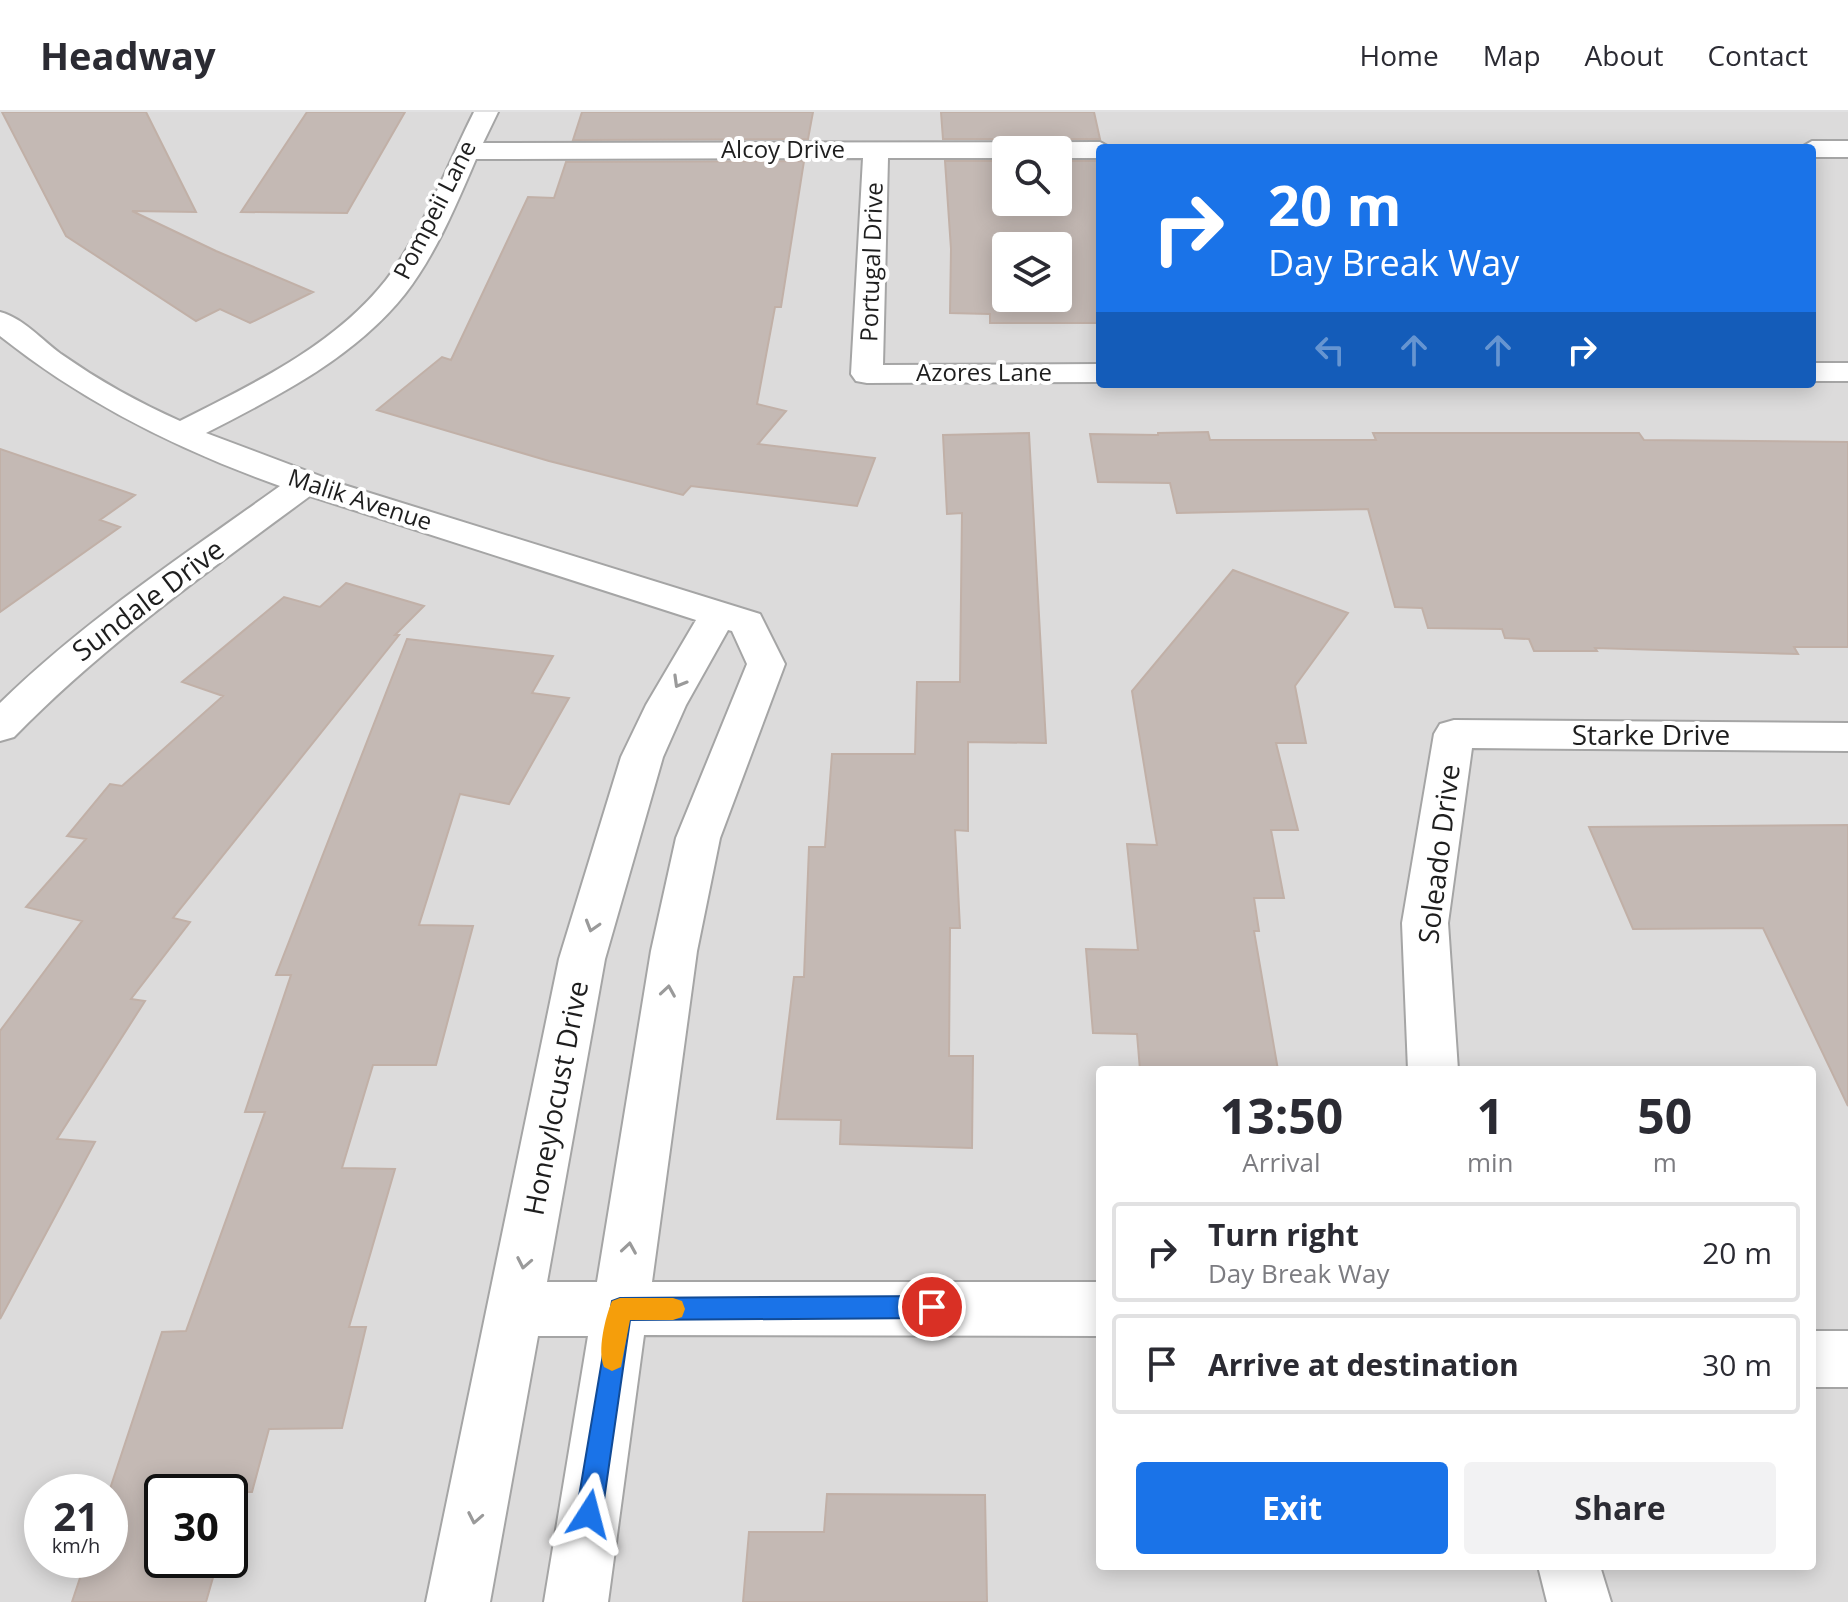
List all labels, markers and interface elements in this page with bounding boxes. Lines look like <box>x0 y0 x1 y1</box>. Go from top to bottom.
text: Headway <box>40 29 216 81</box>
text: Home <box>1360 36 1439 74</box>
text: Map <box>1483 36 1541 74</box>
text: About <box>1585 36 1663 74</box>
text: Contact <box>1707 36 1808 74</box>
street label: Alcoy Drive <box>721 132 845 165</box>
street label: Pompeii Lane <box>385 134 483 284</box>
map controls <box>992 136 1072 312</box>
button: search <box>992 136 1072 216</box>
text: 20 m <box>1268 166 1402 242</box>
icon: right <box>1136 176 1240 280</box>
street label: Portugal Drive <box>851 182 890 342</box>
button: layers <box>992 232 1072 312</box>
text: Day Break Way <box>1268 238 1519 287</box>
icon: left <box>1308 328 1352 372</box>
icon: ahead <box>1392 328 1436 372</box>
icon: ahead <box>1476 328 1520 372</box>
icon: right <box>1560 328 1604 372</box>
street label: Azores Lane <box>916 355 1052 388</box>
street label: Malik Avenue <box>284 460 437 537</box>
street label: Sundale Drive <box>64 530 231 669</box>
one-way arrow <box>673 673 689 688</box>
street label: Starke Drive <box>1572 715 1730 753</box>
street label: Soleado Drive <box>1408 762 1468 946</box>
one-way arrow <box>585 919 601 932</box>
street label: Honeylocust Drive <box>514 977 596 1218</box>
one-way arrow <box>659 984 676 998</box>
text: 13:50 <box>1220 1083 1343 1148</box>
text: 1 <box>1477 1083 1504 1148</box>
text: 50 <box>1637 1083 1692 1148</box>
text: Arrival <box>1242 1144 1321 1180</box>
text: min <box>1467 1144 1514 1180</box>
text: m <box>1653 1144 1677 1180</box>
text: Turn right <box>1208 1214 1359 1255</box>
icon: right <box>1140 1230 1184 1274</box>
text: 20 m <box>1702 1232 1772 1273</box>
one-way arrow <box>620 1241 637 1255</box>
text: Day Break Way <box>1208 1255 1389 1291</box>
one-way arrow <box>517 1256 534 1270</box>
pin <box>898 1273 966 1341</box>
icon: arrive <box>910 1285 954 1329</box>
icon: arrive <box>1140 1342 1184 1386</box>
text: Arrive at destination <box>1208 1344 1519 1385</box>
text: 30 m <box>1702 1344 1772 1385</box>
button: Exit <box>1136 1462 1448 1554</box>
button: Share <box>1464 1462 1776 1554</box>
position arrow <box>547 1472 631 1556</box>
speed limit sign: 30 <box>144 1474 248 1578</box>
text: 21 <box>53 1488 99 1543</box>
one-way arrow <box>467 1512 484 1525</box>
text: km/h <box>52 1532 100 1559</box>

